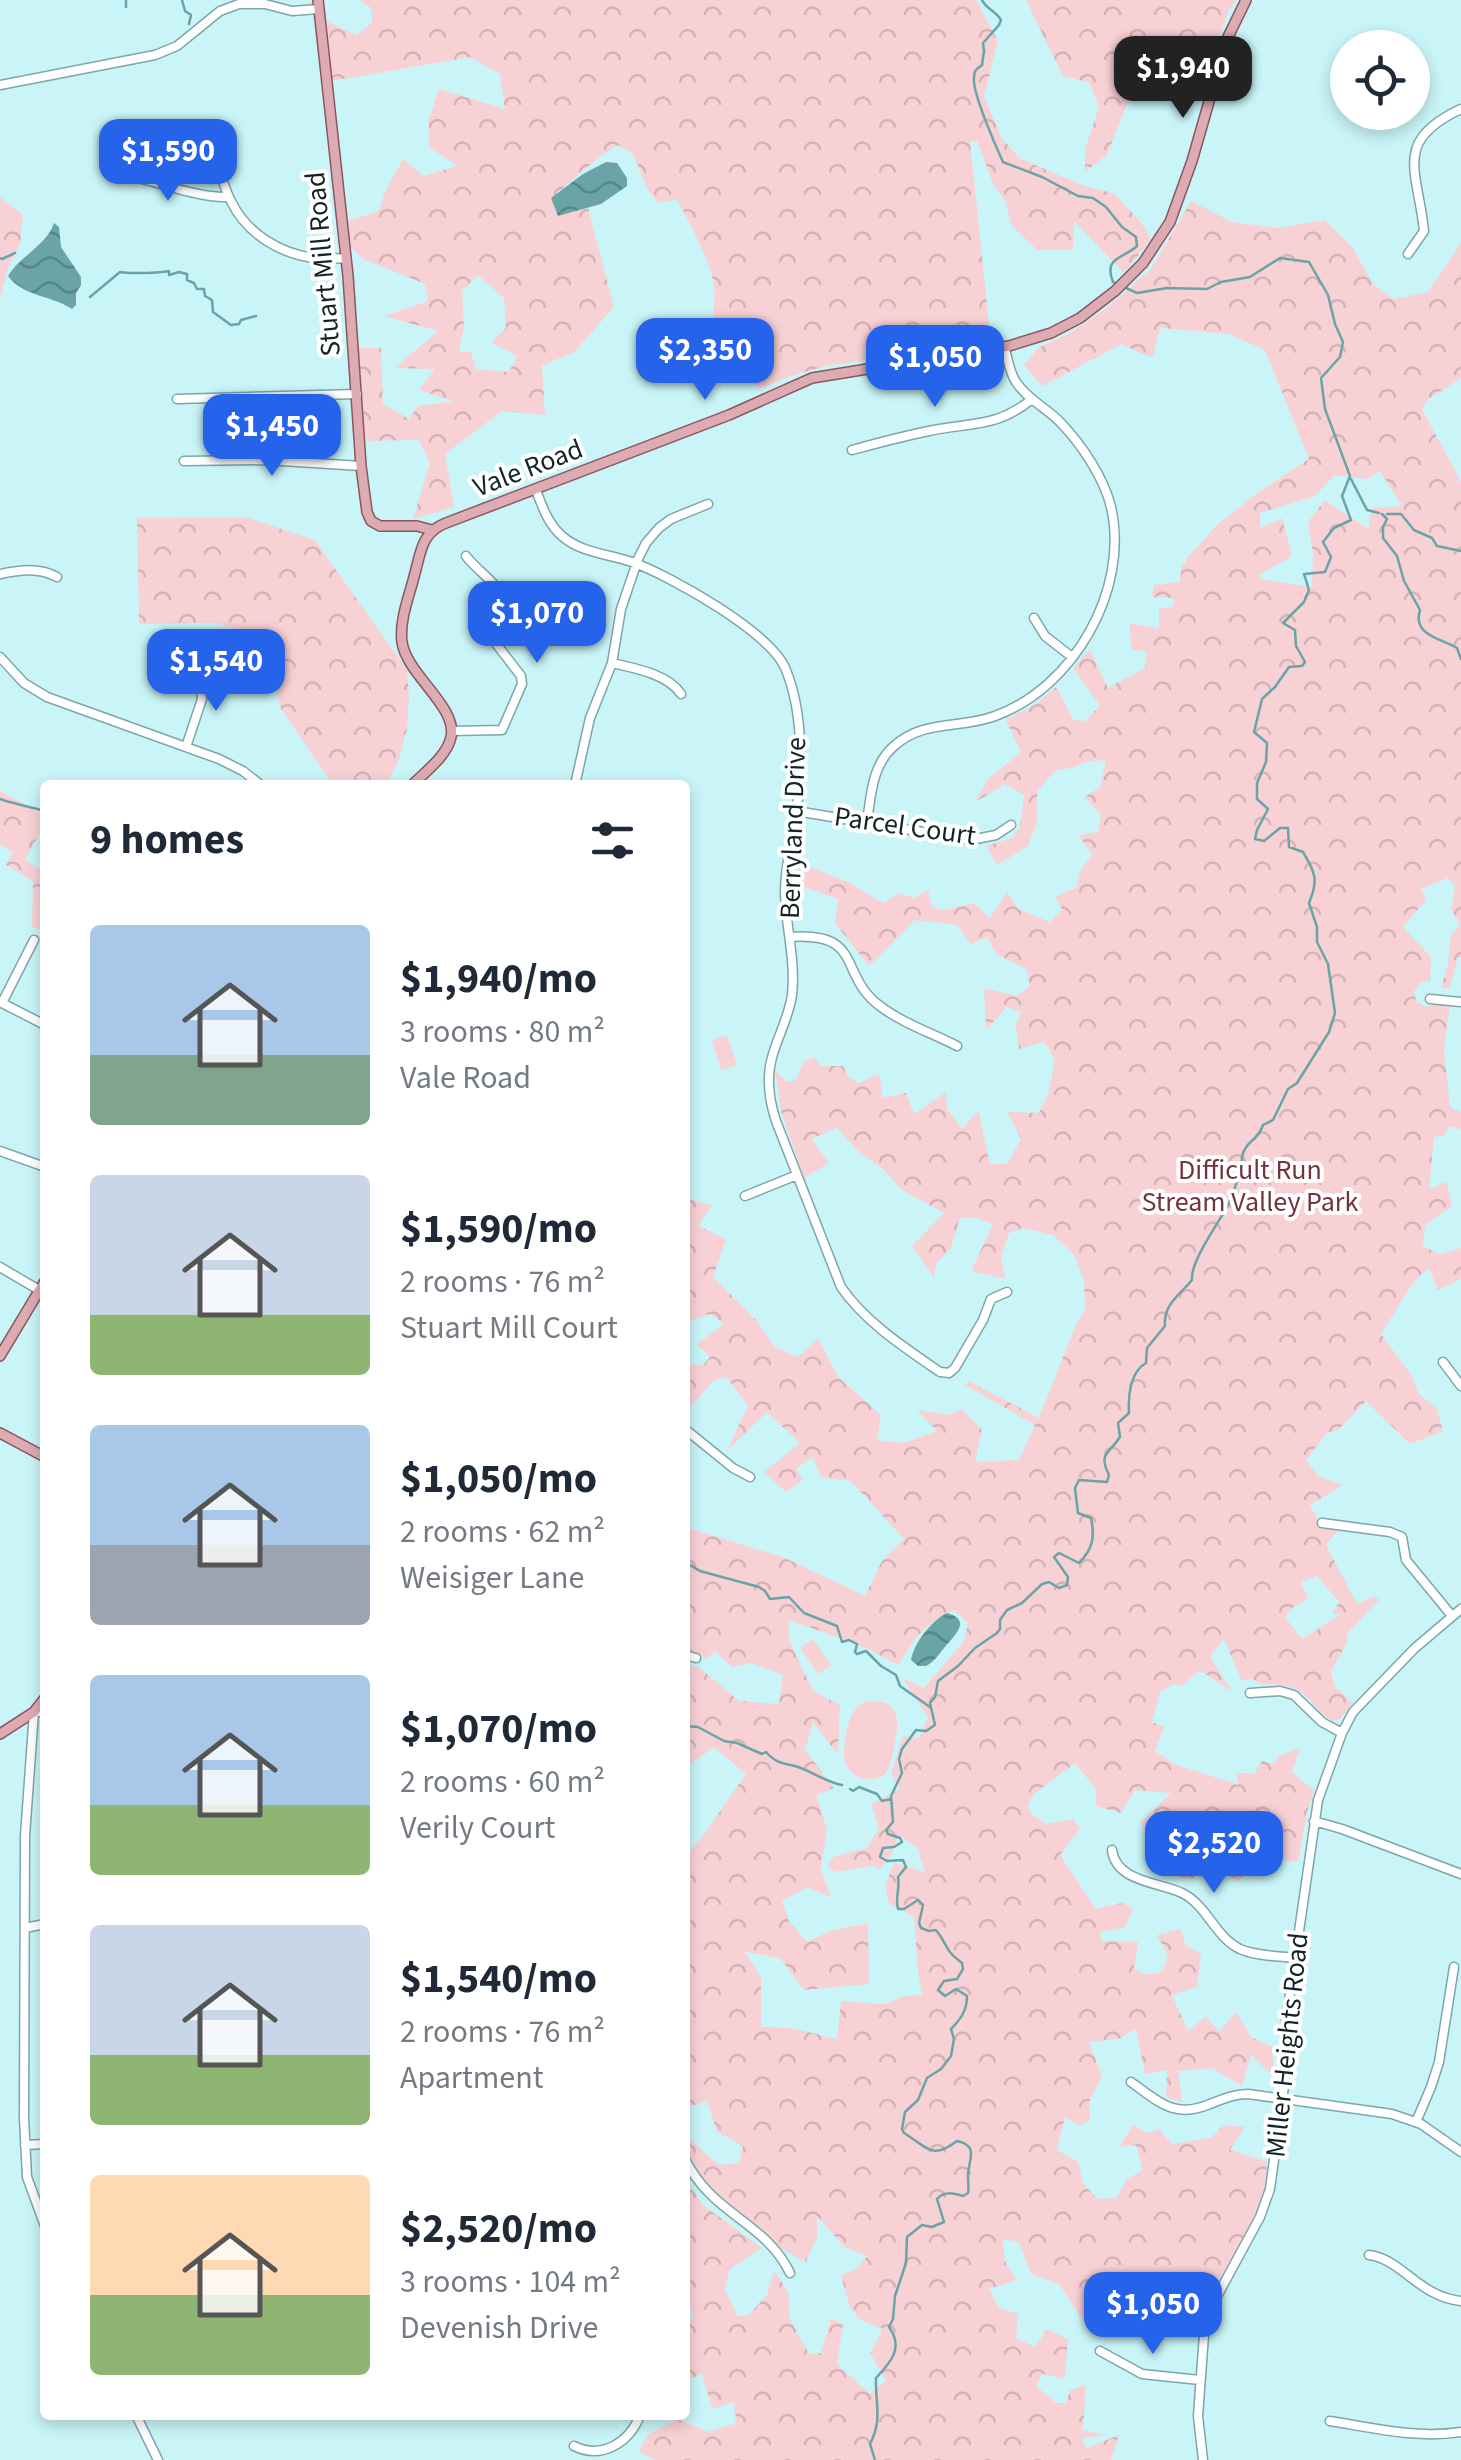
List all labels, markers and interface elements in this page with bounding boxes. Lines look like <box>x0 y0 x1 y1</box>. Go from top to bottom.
map controls <box>1330 30 1430 130</box>
button: locate <box>1330 30 1430 130</box>
pin: $1,940 <box>1102 36 1264 121</box>
text: $1,940 <box>1136 45 1230 91</box>
pin: $1,590 <box>87 119 249 204</box>
text: $1,590 <box>121 128 215 174</box>
street label: Stuart Mill Road <box>295 170 351 358</box>
pin: $2,350 <box>624 318 786 403</box>
pin: $1,050 <box>854 325 1016 410</box>
text: $2,350 <box>658 327 752 373</box>
text: $1,050 <box>888 334 982 380</box>
pin: $1,450 <box>191 394 353 479</box>
text: $1,450 <box>225 403 319 449</box>
street label: Vale Road <box>467 429 589 507</box>
pin: $1,070 <box>456 581 618 666</box>
text: $1,070 <box>490 590 584 636</box>
pin: $1,540 <box>135 629 297 714</box>
text: $1,540 <box>169 638 263 684</box>
street label: Berryland Drive <box>770 736 816 920</box>
street label: Parcel Court <box>832 796 979 856</box>
text: 9 homes <box>90 810 244 870</box>
icon: filters <box>585 813 640 868</box>
text: $1,940/mo <box>400 949 597 1009</box>
icon: home <box>170 965 290 1085</box>
text: 3 rooms · 80 m² <box>400 1009 605 1055</box>
text: Vale Road <box>400 1055 531 1101</box>
park label: Difficult Run Stream Valley Park <box>1142 1150 1359 1222</box>
text: $1,590/mo <box>400 1199 597 1259</box>
icon: home <box>170 1215 290 1335</box>
text: 2 rooms · 76 m² <box>400 1259 605 1305</box>
text: Stuart Mill Court <box>400 1305 618 1351</box>
text: $1,050/mo <box>400 1449 597 1509</box>
icon: home <box>170 1465 290 1585</box>
text: 2 rooms · 62 m² <box>400 1509 605 1555</box>
text: Weisiger Lane <box>400 1555 584 1601</box>
text: $1,070/mo <box>400 1699 597 1759</box>
icon: home <box>170 1715 290 1835</box>
text: 2 rooms · 60 m² <box>400 1759 605 1805</box>
text: Verily Court <box>400 1805 555 1851</box>
pin: $2,520 <box>1133 1811 1295 1896</box>
text: $2,520 <box>1167 1820 1261 1866</box>
street label: Miller Heights Road <box>1255 1931 1319 2159</box>
text: $1,540/mo <box>400 1949 597 2009</box>
icon: home <box>170 1965 290 2085</box>
text: 2 rooms · 76 m² <box>400 2009 605 2055</box>
text: Apartment <box>400 2055 543 2101</box>
text: $2,520/mo <box>400 2199 597 2259</box>
icon: home <box>170 2215 290 2335</box>
text: 3 rooms · 104 m² <box>400 2259 621 2305</box>
pin: $1,050 <box>1072 2272 1234 2357</box>
text: $1,050 <box>1106 2281 1200 2327</box>
text: Devenish Drive <box>400 2305 598 2351</box>

